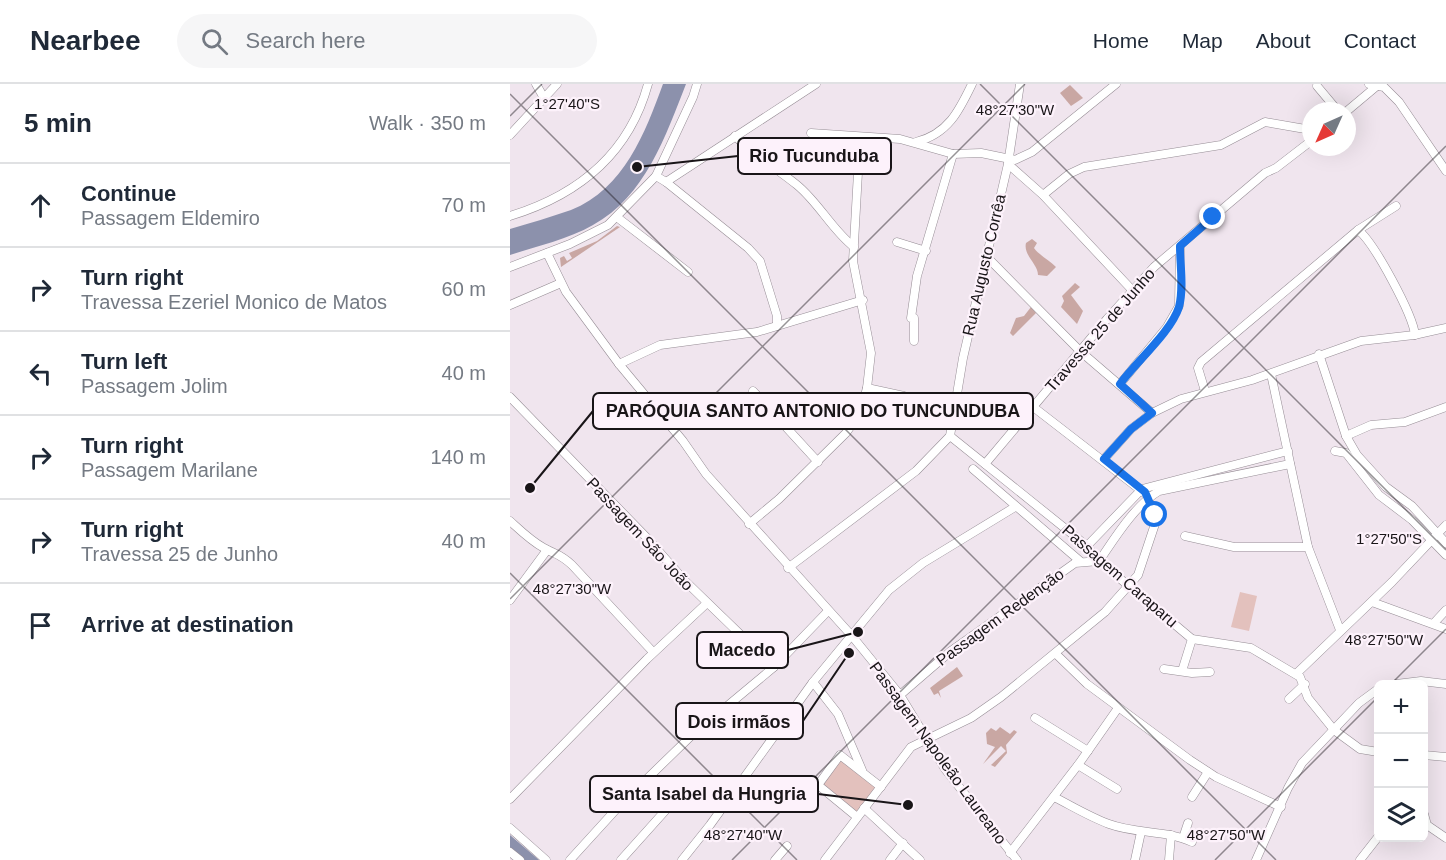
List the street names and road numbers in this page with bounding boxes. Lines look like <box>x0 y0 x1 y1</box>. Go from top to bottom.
street label: Rua Augusto Corrêa <box>959 192 1009 338</box>
street label: Travessa 25 de Junho <box>1042 265 1158 395</box>
street label: Passagem São João <box>583 474 697 594</box>
street label: Passagem Caraparu <box>1059 521 1181 631</box>
street label: Passagem Redenção <box>933 565 1067 669</box>
street label: Passagem Napoleão Laureano <box>866 659 1010 847</box>

